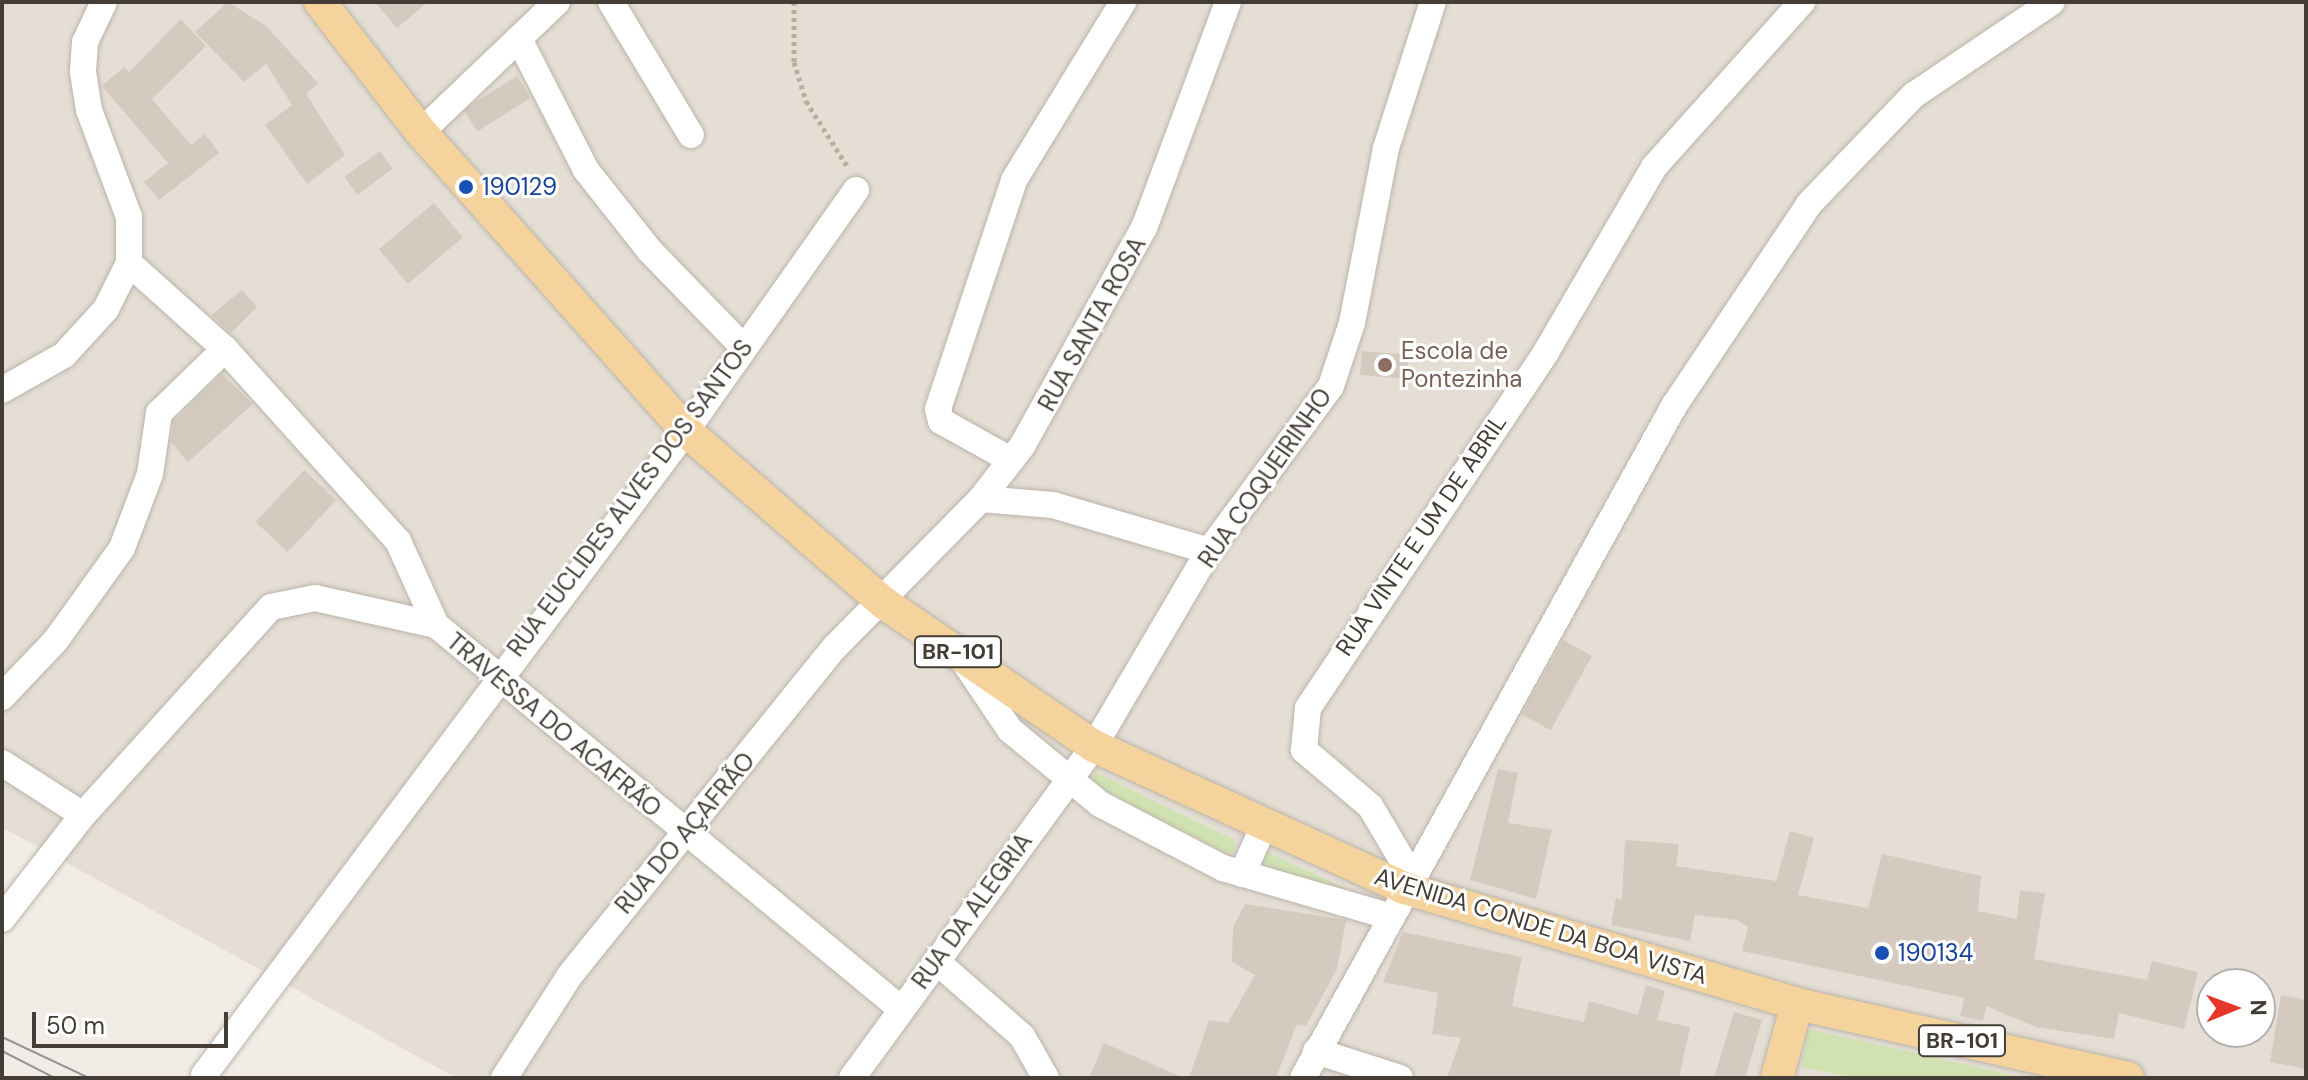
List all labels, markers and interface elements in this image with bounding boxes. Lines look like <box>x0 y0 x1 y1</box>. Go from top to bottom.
place label: 190129 <box>482 173 557 201</box>
marker: 190129 <box>457 178 475 196</box>
street label: RUA SANTA ROSA <box>1032 232 1152 416</box>
street label: RUA EUCLIDES ALVES DOS SANTOS <box>501 334 759 662</box>
place label: Escola de Pontezinha <box>1401 337 1522 393</box>
marker: Escola de Pontezinha <box>1376 356 1394 374</box>
street label: RUA COQUEIRINHO <box>1192 383 1338 573</box>
street label: RUA VINTE E UM DE ABRIL <box>1329 409 1513 661</box>
street label: TRAVESSA DO ACAFRÃO <box>441 627 667 823</box>
road number: BR-101 <box>912 634 1004 670</box>
street label: RUA DO AÇAFRÃO <box>609 747 761 919</box>
street label: RUA DA ALEGRIA <box>906 828 1038 994</box>
street label: AVENIDA CONDE DA BOA VISTA <box>1371 862 1711 990</box>
place label: 190134 <box>1898 939 1973 967</box>
marker: 190134 <box>1873 944 1891 962</box>
north arrow <box>2196 968 2276 1048</box>
scale bar <box>36 996 232 1046</box>
text: N <box>2244 999 2273 1016</box>
text: 50 m <box>46 1010 105 1041</box>
road number: BR-101 <box>1916 1023 2008 1059</box>

